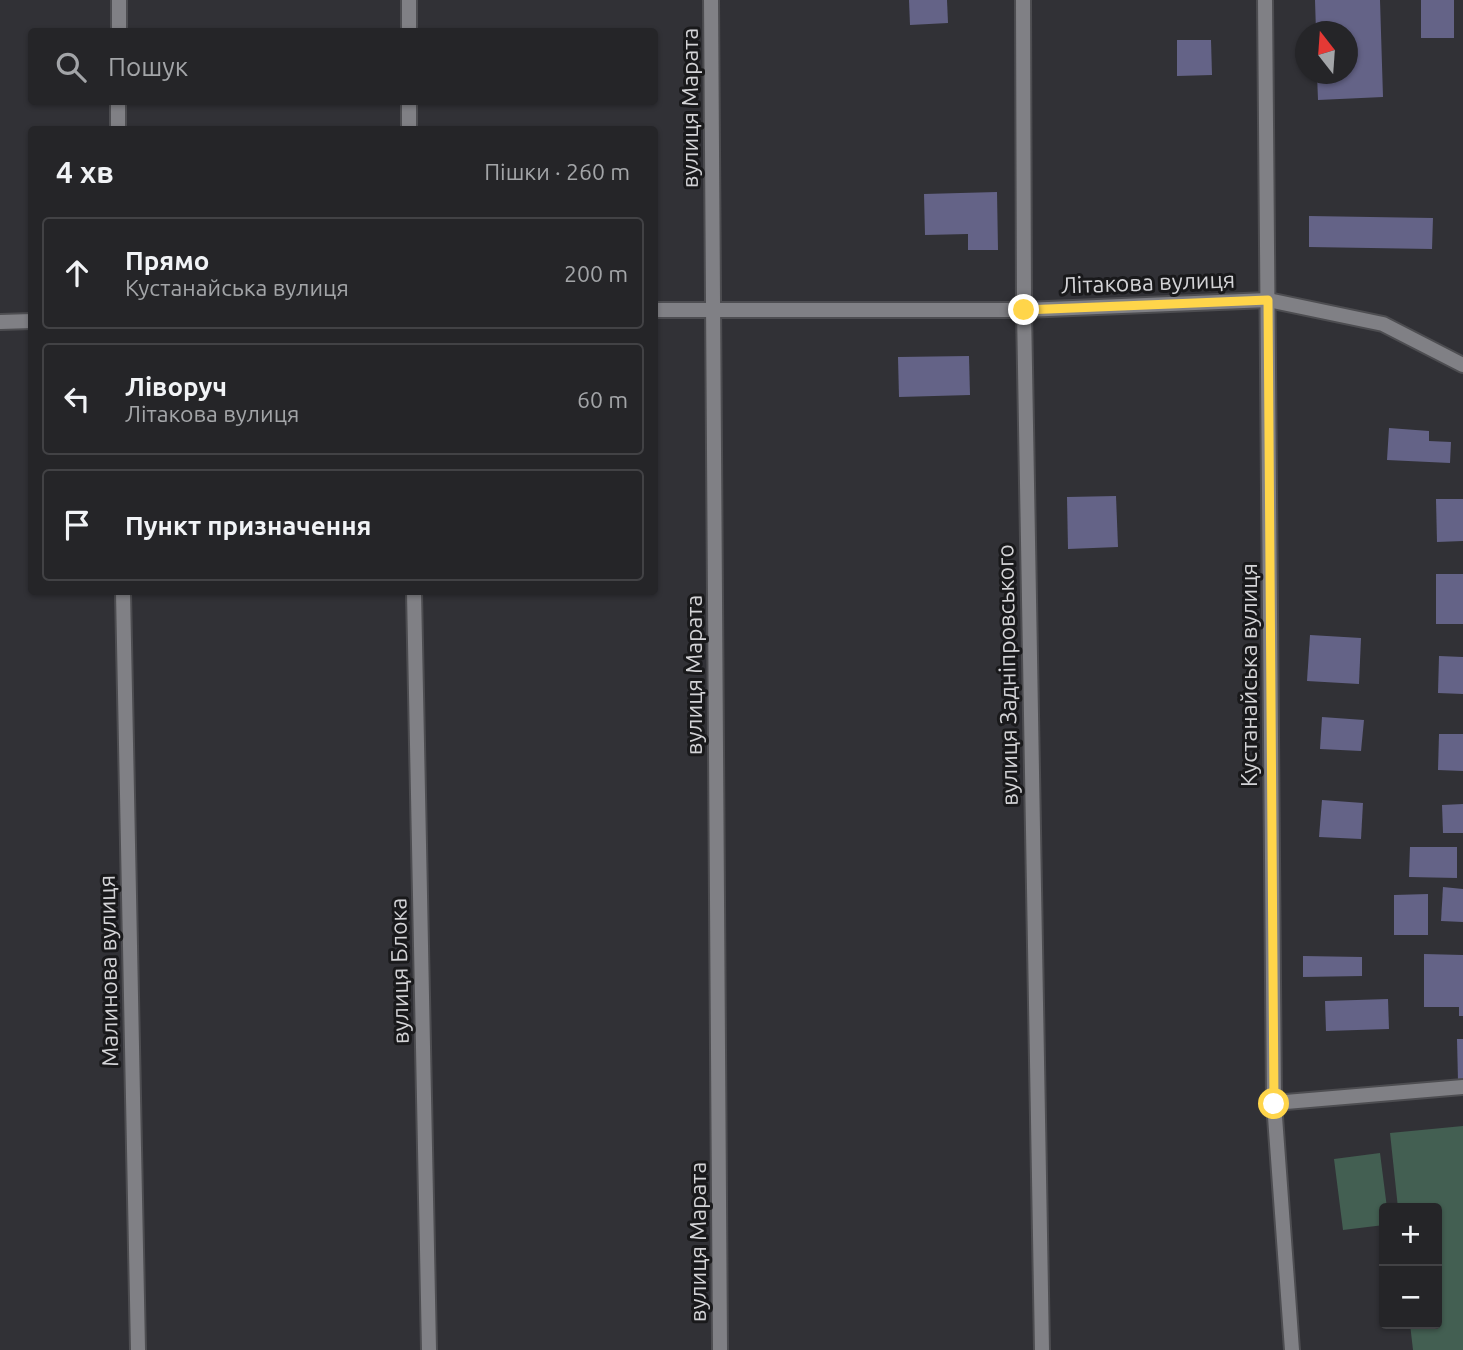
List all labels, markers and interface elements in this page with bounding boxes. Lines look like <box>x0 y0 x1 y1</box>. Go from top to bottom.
north arrow <box>1295 21 1358 84</box>
search box <box>28 28 658 105</box>
street label: вулиця Марата <box>677 28 702 188</box>
icon: search <box>52 48 90 86</box>
text: Пошук <box>108 52 188 81</box>
text: 4 хв <box>56 155 114 189</box>
text: Пішки · 260 m <box>484 159 630 184</box>
text: Прямо <box>125 246 209 275</box>
icon: ahead <box>58 254 96 292</box>
text: 200 m <box>564 261 628 286</box>
street label: Літакова вулиця <box>1060 266 1236 298</box>
text: Кустанайська вулиця <box>125 275 349 300</box>
route end <box>1008 294 1039 325</box>
text: Ліворуч <box>125 372 227 401</box>
icon: left <box>58 380 96 418</box>
text: 60 m <box>577 387 628 412</box>
text: Літакова вулиця <box>125 401 299 426</box>
icon: arrive <box>58 506 96 544</box>
text: Пункт призначення <box>125 511 371 540</box>
street label: вулиця Задніпровського <box>992 544 1022 806</box>
street label: Кустанайська вулиця <box>1236 563 1261 787</box>
street label: вулиця Марата <box>681 595 706 755</box>
street label: Малинова вулиця <box>94 875 122 1067</box>
street label: вулиця Блока <box>385 898 413 1044</box>
route start <box>1258 1088 1289 1119</box>
street label: вулиця Марата <box>685 1162 710 1322</box>
map controls <box>1379 1203 1442 1329</box>
button: + <box>1379 1203 1442 1266</box>
button: − <box>1379 1266 1442 1329</box>

